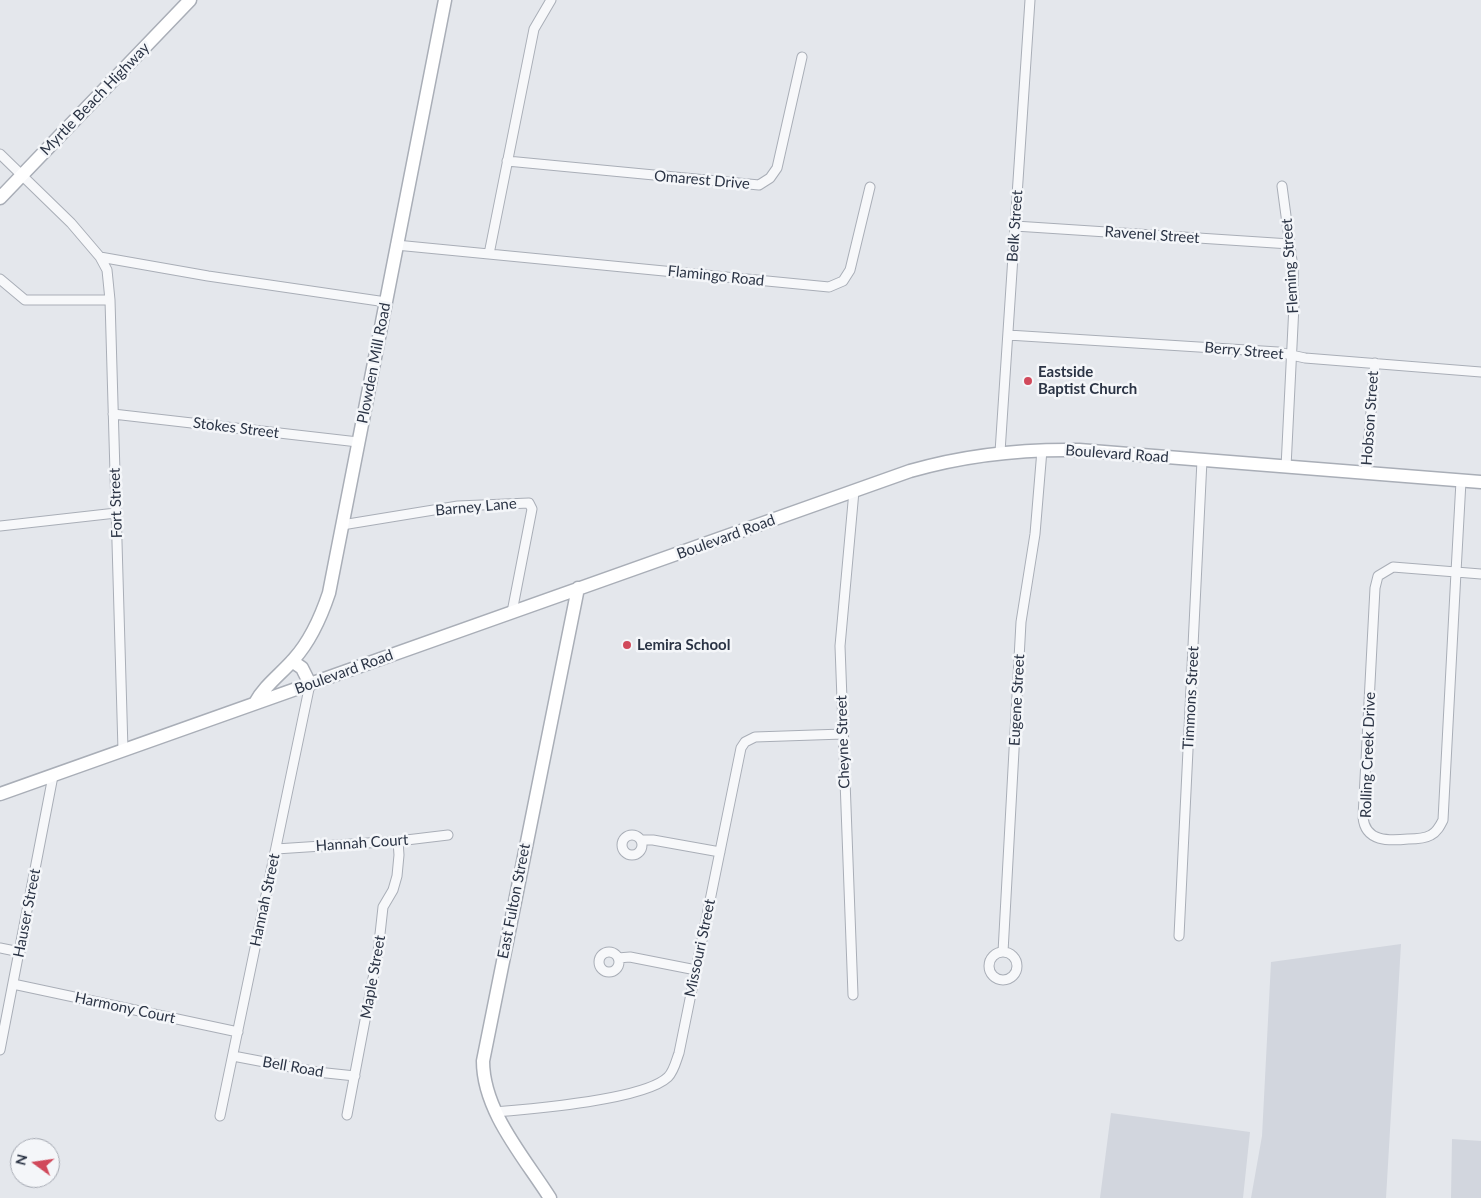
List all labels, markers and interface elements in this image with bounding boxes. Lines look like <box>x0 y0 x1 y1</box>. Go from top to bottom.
street label: Myrtle Beach Highway <box>37 39 153 159</box>
street label: Omarest Drive <box>653 167 751 193</box>
street label: Belk Street <box>1004 189 1026 263</box>
street label: Fleming Street <box>1278 218 1302 314</box>
street label: Ravenel Street <box>1104 223 1200 247</box>
street label: Flamingo Road <box>667 262 765 290</box>
street label: Plowden Mill Road <box>353 301 395 425</box>
street label: Berry Street <box>1204 339 1284 363</box>
place label: Eastside Baptist Church <box>1038 363 1137 398</box>
street label: Hobson Street <box>1358 370 1382 466</box>
marker: Eastside Baptist Church <box>1022 375 1034 387</box>
street label: Stokes Street <box>192 414 280 442</box>
street label: Boulevard Road <box>1065 441 1169 467</box>
street label: Fort Street <box>106 467 126 539</box>
street label: Barney Lane <box>435 494 517 520</box>
street label: Boulevard Road <box>674 511 778 563</box>
place label: Lemira School <box>637 636 730 654</box>
marker: Lemira School <box>621 639 633 651</box>
street label: Boulevard Road <box>292 646 396 698</box>
street label: Timmons Street <box>1179 646 1203 750</box>
street label: Eugene Street <box>1006 654 1028 746</box>
street label: Rolling Creek Drive <box>1357 692 1379 818</box>
street label: Cheyne Street <box>832 695 854 789</box>
street label: Hannah Court <box>315 831 409 855</box>
street label: East Fulton Street <box>494 842 534 960</box>
street label: Hannah Street <box>246 852 284 948</box>
street label: Hauser Street <box>10 867 44 959</box>
street label: Missouri Street <box>681 897 719 999</box>
street label: Maple Street <box>357 934 389 1020</box>
street label: Harmony Court <box>73 989 177 1027</box>
street label: Bell Road <box>261 1053 325 1081</box>
north arrow <box>10 1138 60 1188</box>
text: N <box>11 1152 30 1167</box>

